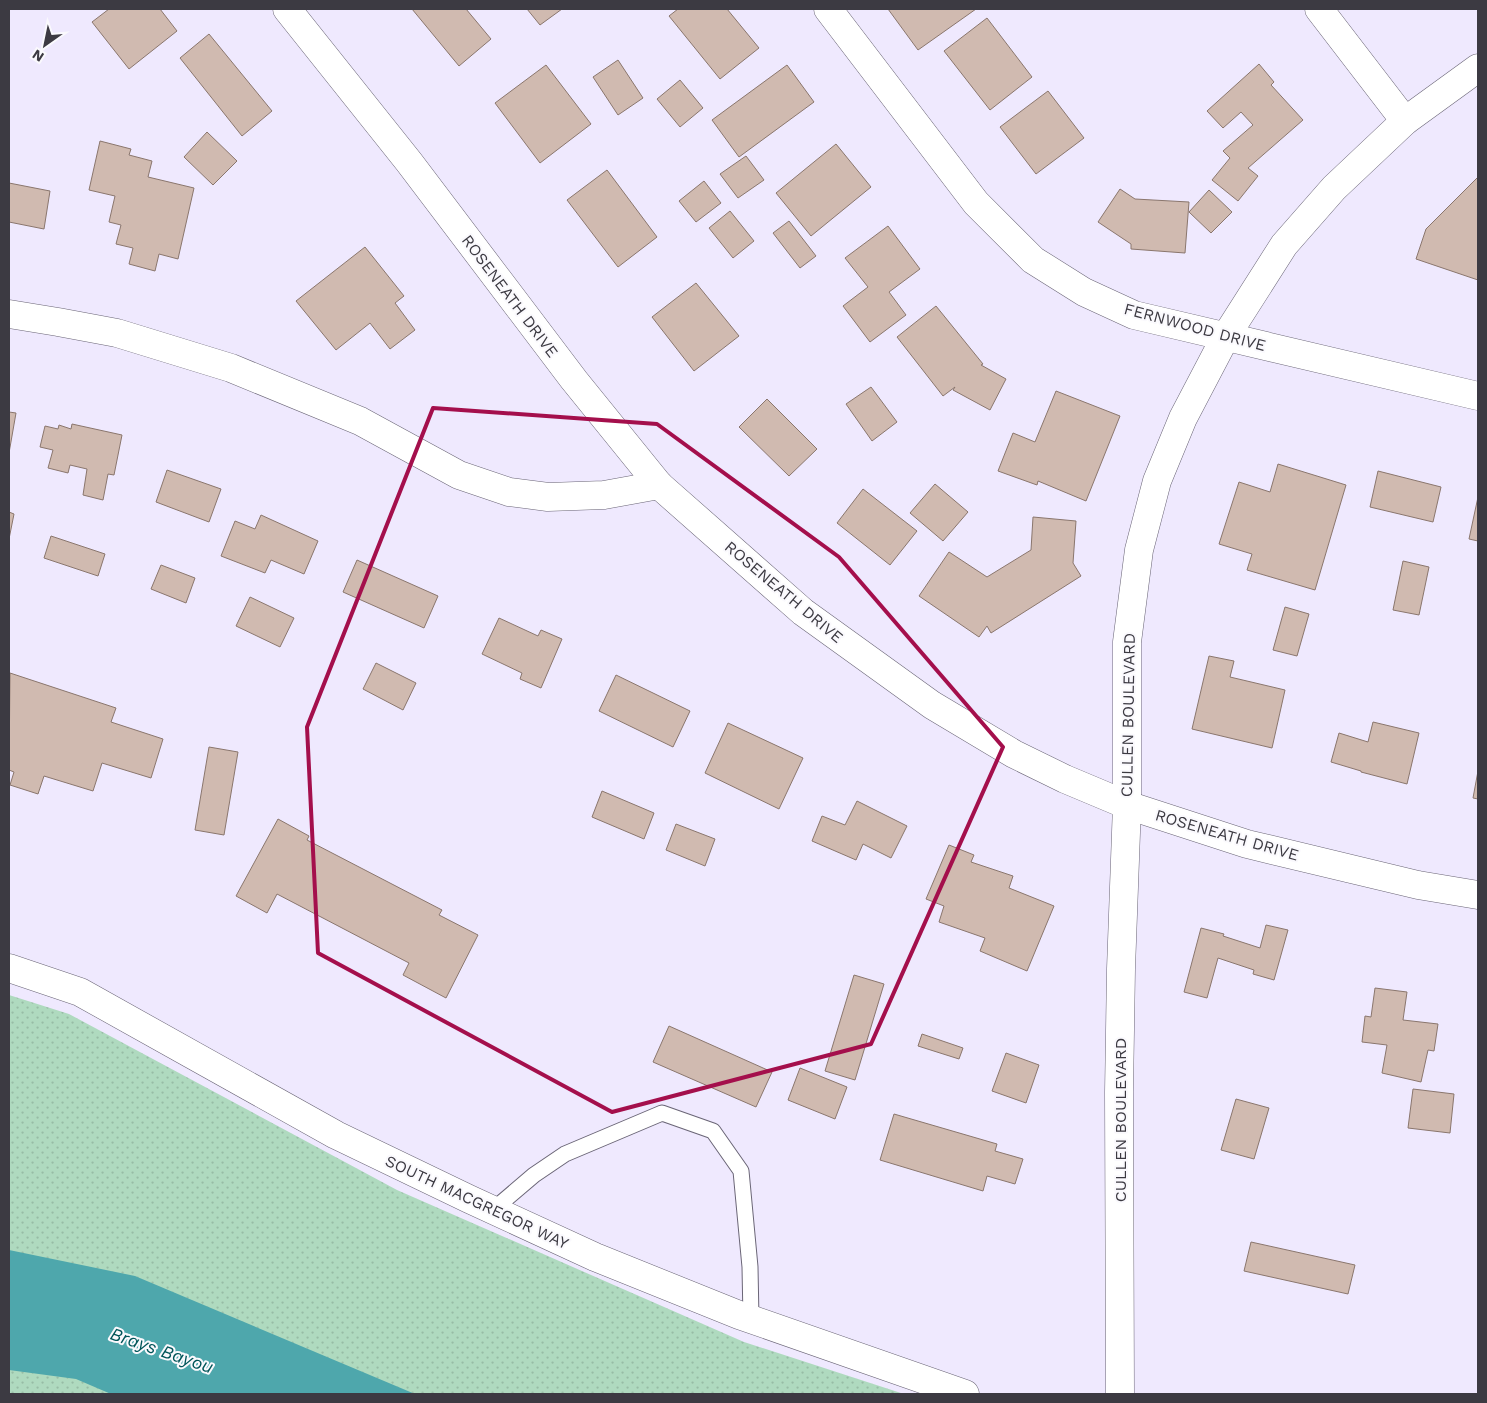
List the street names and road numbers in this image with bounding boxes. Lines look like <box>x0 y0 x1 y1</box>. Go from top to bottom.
street label: ROSENEATH DRIVE <box>458 231 562 361</box>
street label: FERNWOOD DRIVE <box>1122 299 1268 355</box>
street label: ROSENEATH DRIVE <box>721 537 847 647</box>
street label: CULLEN BOULEVARD <box>1117 633 1139 797</box>
street label: ROSENEATH DRIVE <box>1153 805 1301 865</box>
street label: CULLEN BOULEVARD <box>1111 1038 1130 1202</box>
street label: SOUTH MACGREGOR WAY <box>382 1151 572 1253</box>

